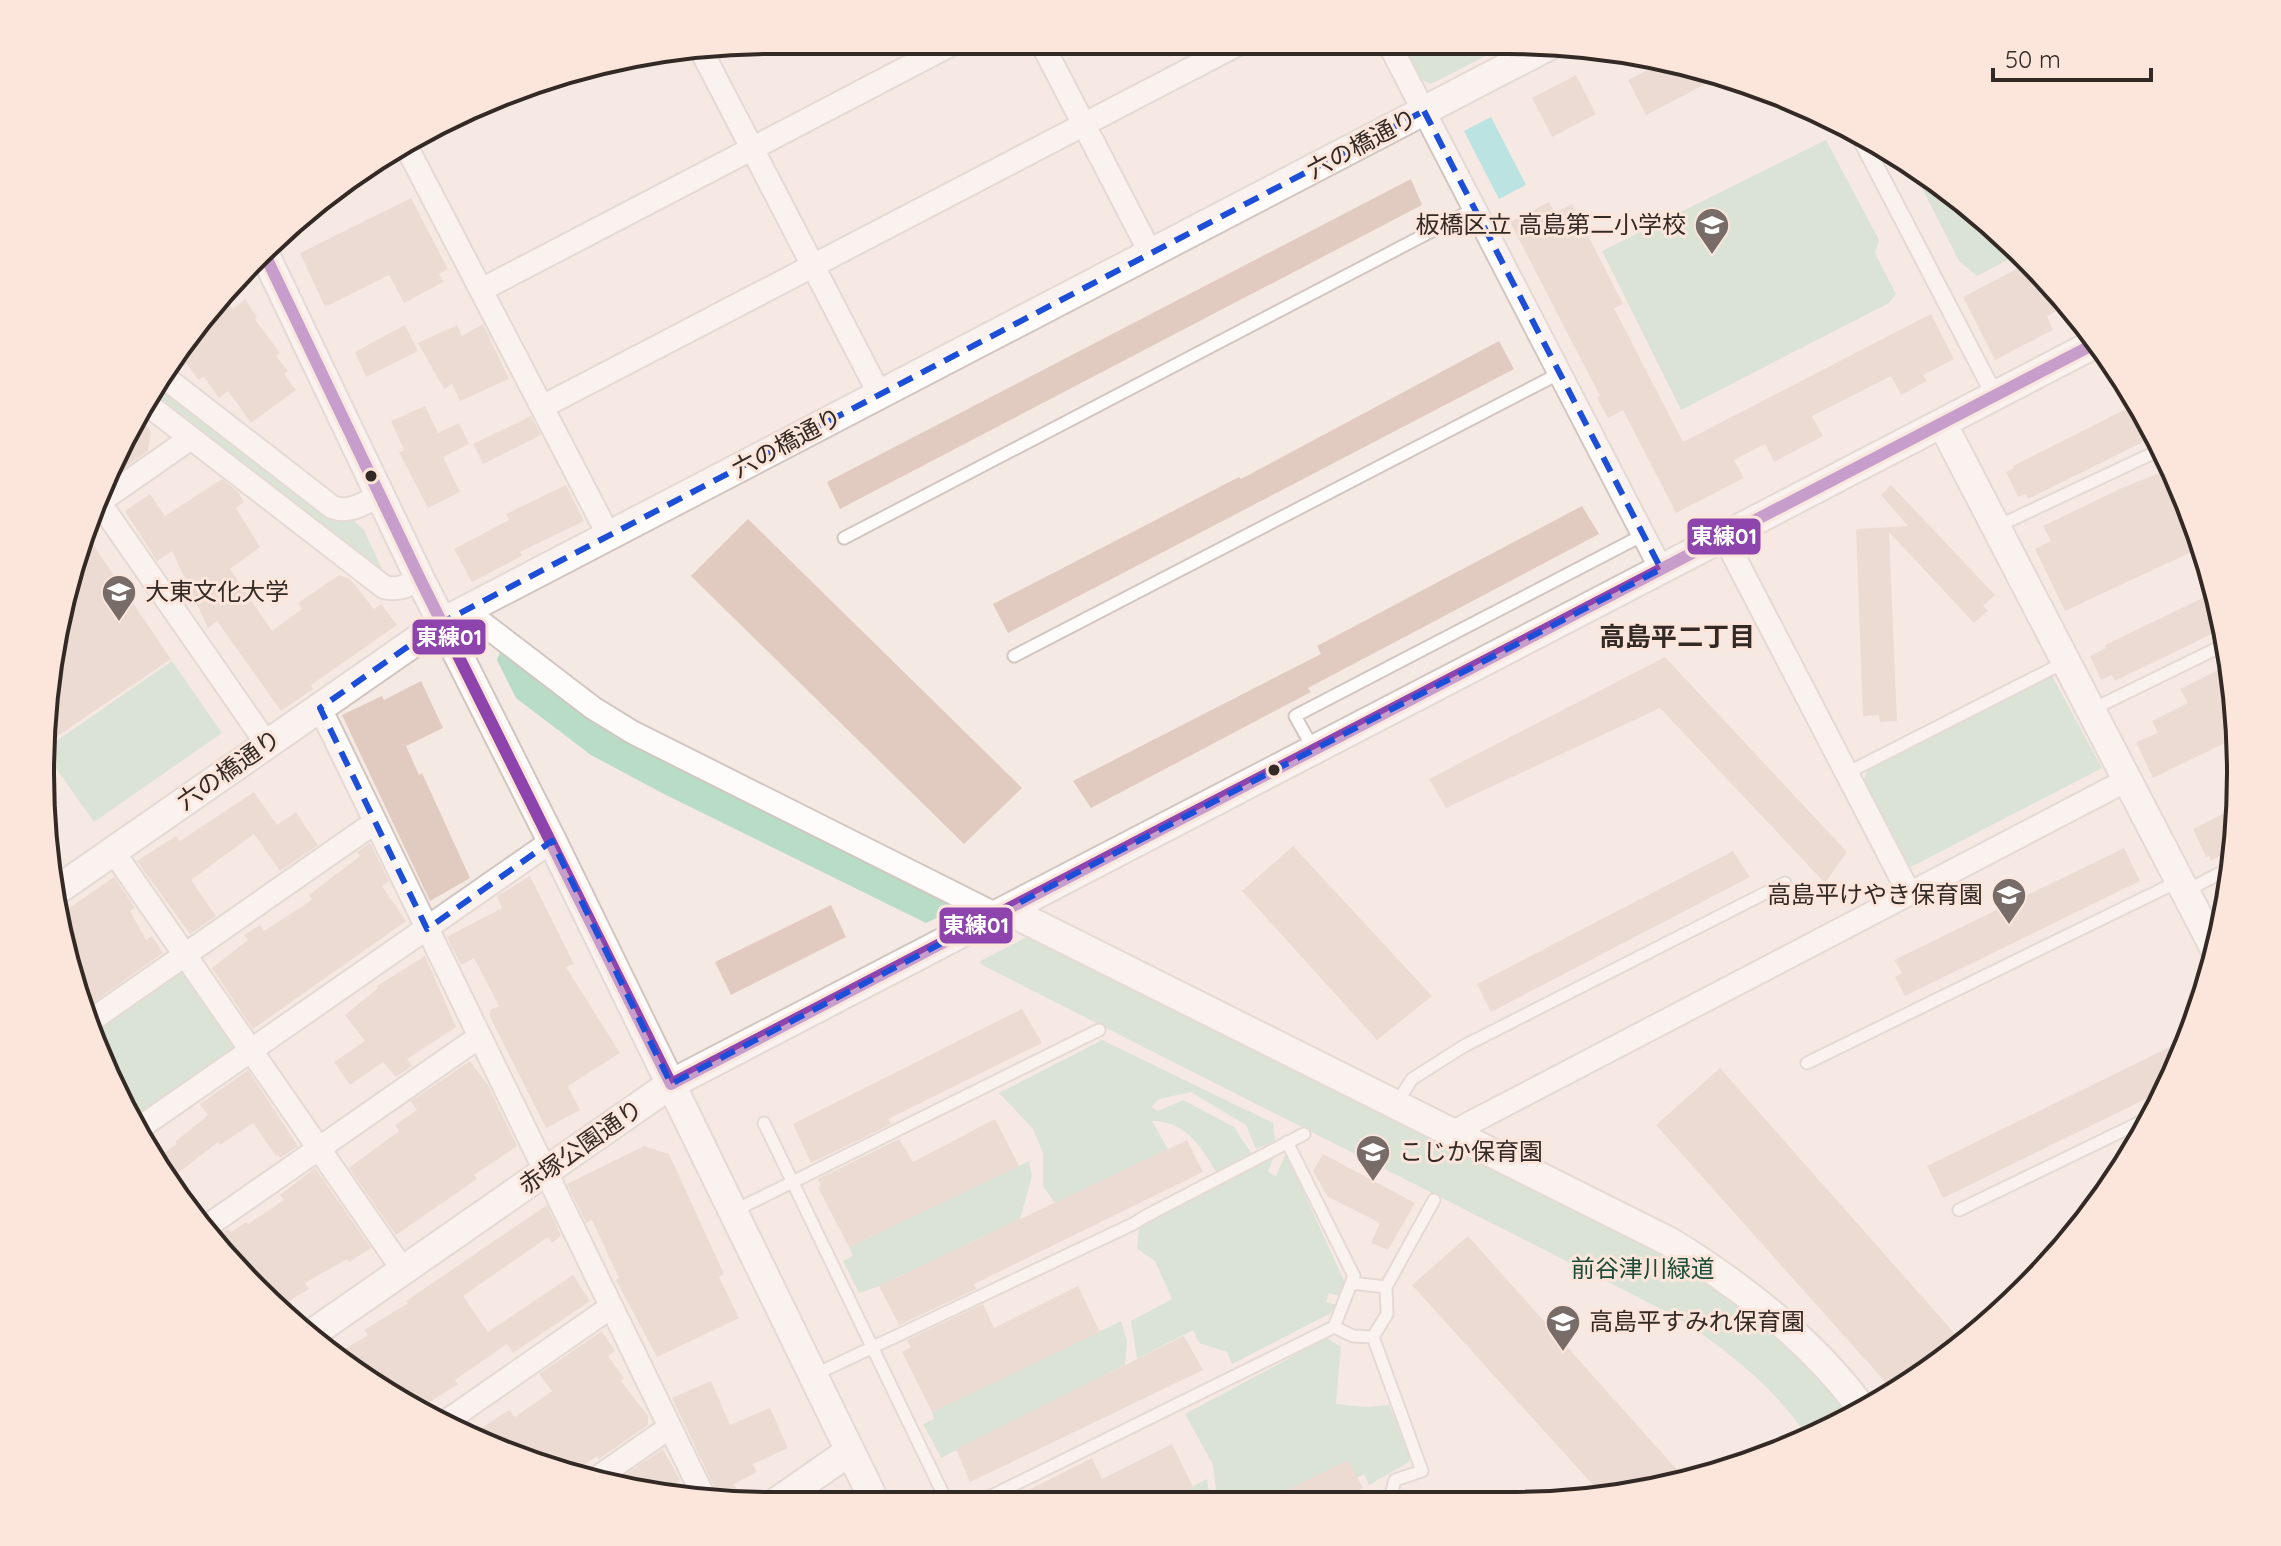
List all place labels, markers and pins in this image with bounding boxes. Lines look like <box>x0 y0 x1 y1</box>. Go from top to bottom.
school or university icon: 板橋区立 高島第二小学校 <box>1693 206 1731 256</box>
place label: 板橋区立 高島第二小学校 <box>1415 209 1686 239</box>
unlabelled marker <box>363 468 379 484</box>
school or university icon: 大東文化大学 <box>100 573 138 623</box>
place label: 大東文化大学 <box>145 576 289 606</box>
unlabelled marker <box>1266 762 1282 778</box>
school or university icon: 高島平けやき保育園 <box>1990 876 2028 926</box>
place label: 高島平けやき保育園 <box>1767 879 1983 909</box>
school or university icon: こじか保育園 <box>1354 1133 1392 1183</box>
place label: こじか保育園 <box>1399 1136 1543 1166</box>
school or university icon: 高島平すみれ保育園 <box>1544 1303 1582 1353</box>
place label: 高島平すみれ保育園 <box>1589 1306 1805 1336</box>

